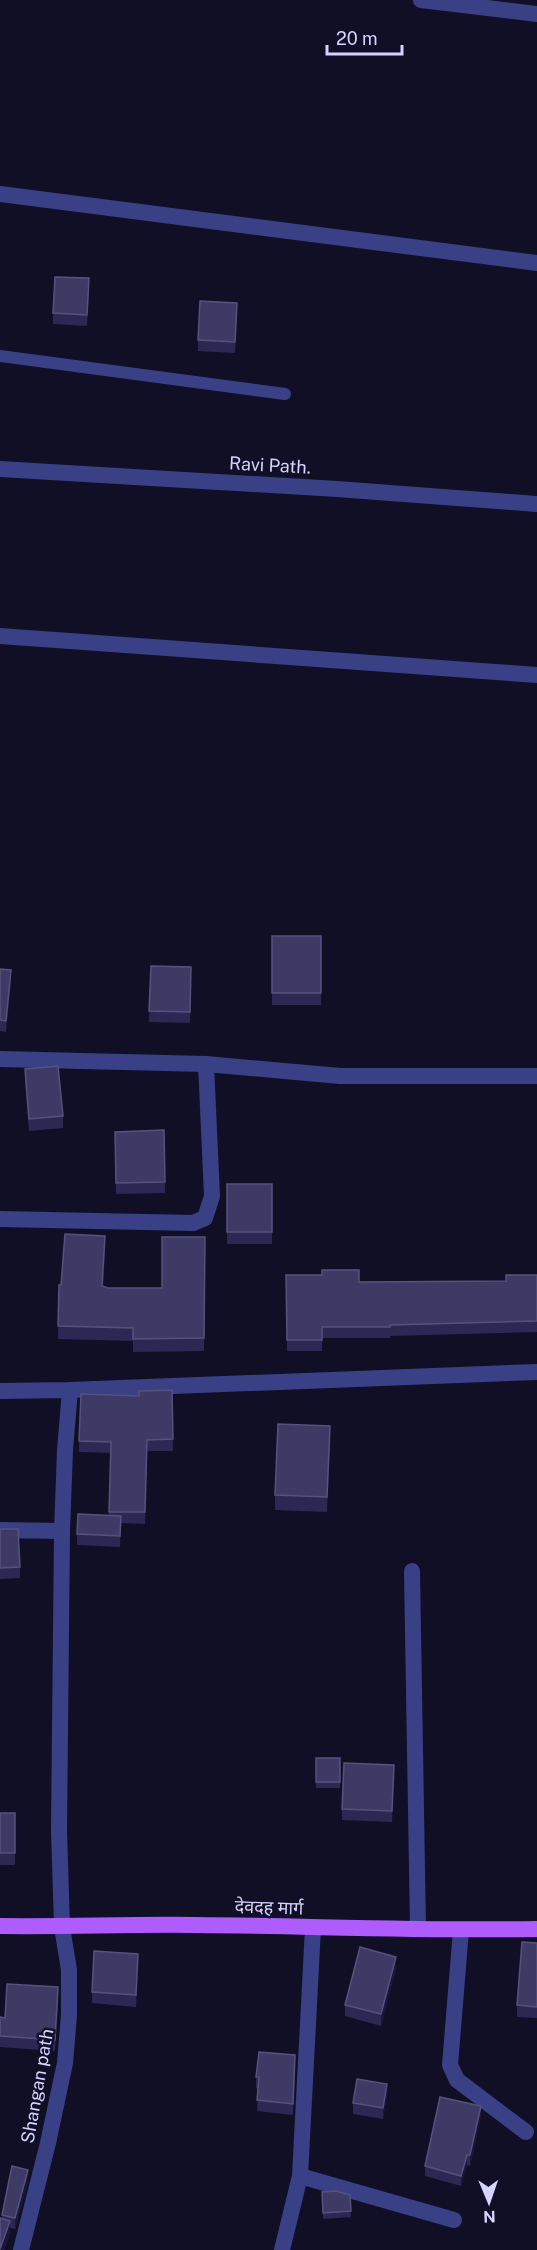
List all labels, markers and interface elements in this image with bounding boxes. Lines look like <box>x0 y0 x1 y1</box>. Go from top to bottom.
scale bar <box>327 18 402 56</box>
text: 20 m <box>336 28 378 49</box>
street label: Ravi Path. <box>229 452 311 478</box>
street label: देवदह मार्ग <box>234 1895 305 1919</box>
street label: Shangan path <box>17 2027 57 2145</box>
north arrow <box>459 2172 519 2232</box>
text: N <box>483 2207 496 2226</box>

